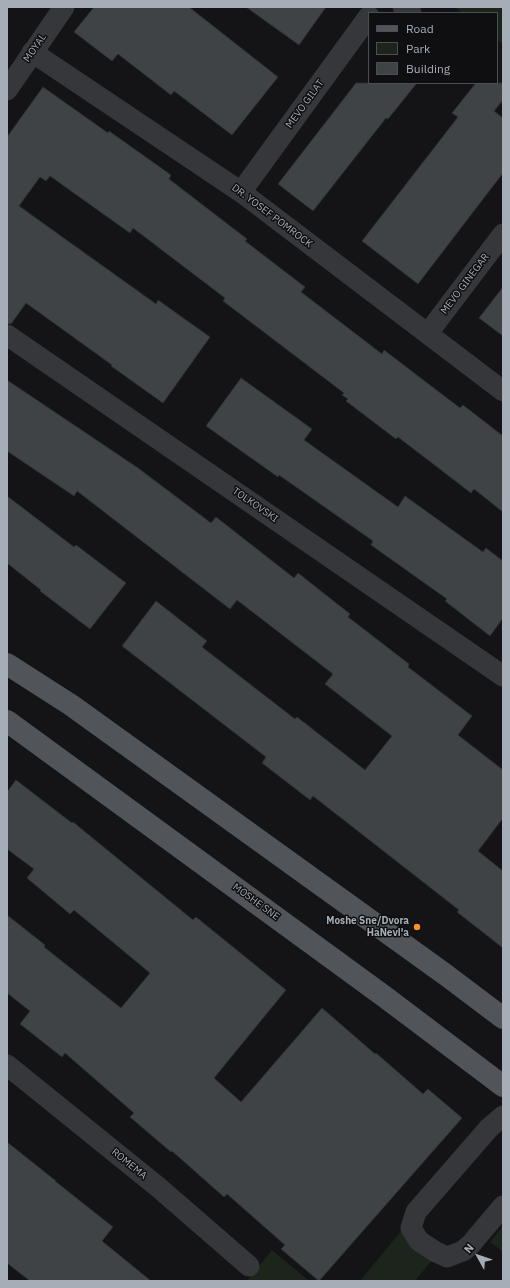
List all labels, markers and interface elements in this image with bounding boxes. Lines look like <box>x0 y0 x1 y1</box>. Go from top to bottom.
legend <box>368 12 498 84</box>
text: Road <box>406 21 434 36</box>
street label: MOYAL <box>21 32 49 64</box>
text: Park <box>406 41 430 56</box>
text: Building <box>406 61 450 76</box>
street label: MEVO GILAT <box>283 77 327 131</box>
street label: DR. YOSEF POMROCK <box>229 182 315 250</box>
street label: MEVO GINEGAR <box>438 251 492 317</box>
street label: TOLKOVSKI <box>230 485 280 525</box>
street label: MOSHE SNE <box>230 881 282 923</box>
place label: Moshe Sne/Dvora HaNevi'a <box>326 915 409 938</box>
marker: Moshe Sne/Dvora HaNevi'a <box>412 922 422 932</box>
street label: ROMEMA <box>109 1146 149 1182</box>
north arrow <box>458 1236 498 1276</box>
text: N <box>461 1241 477 1256</box>

